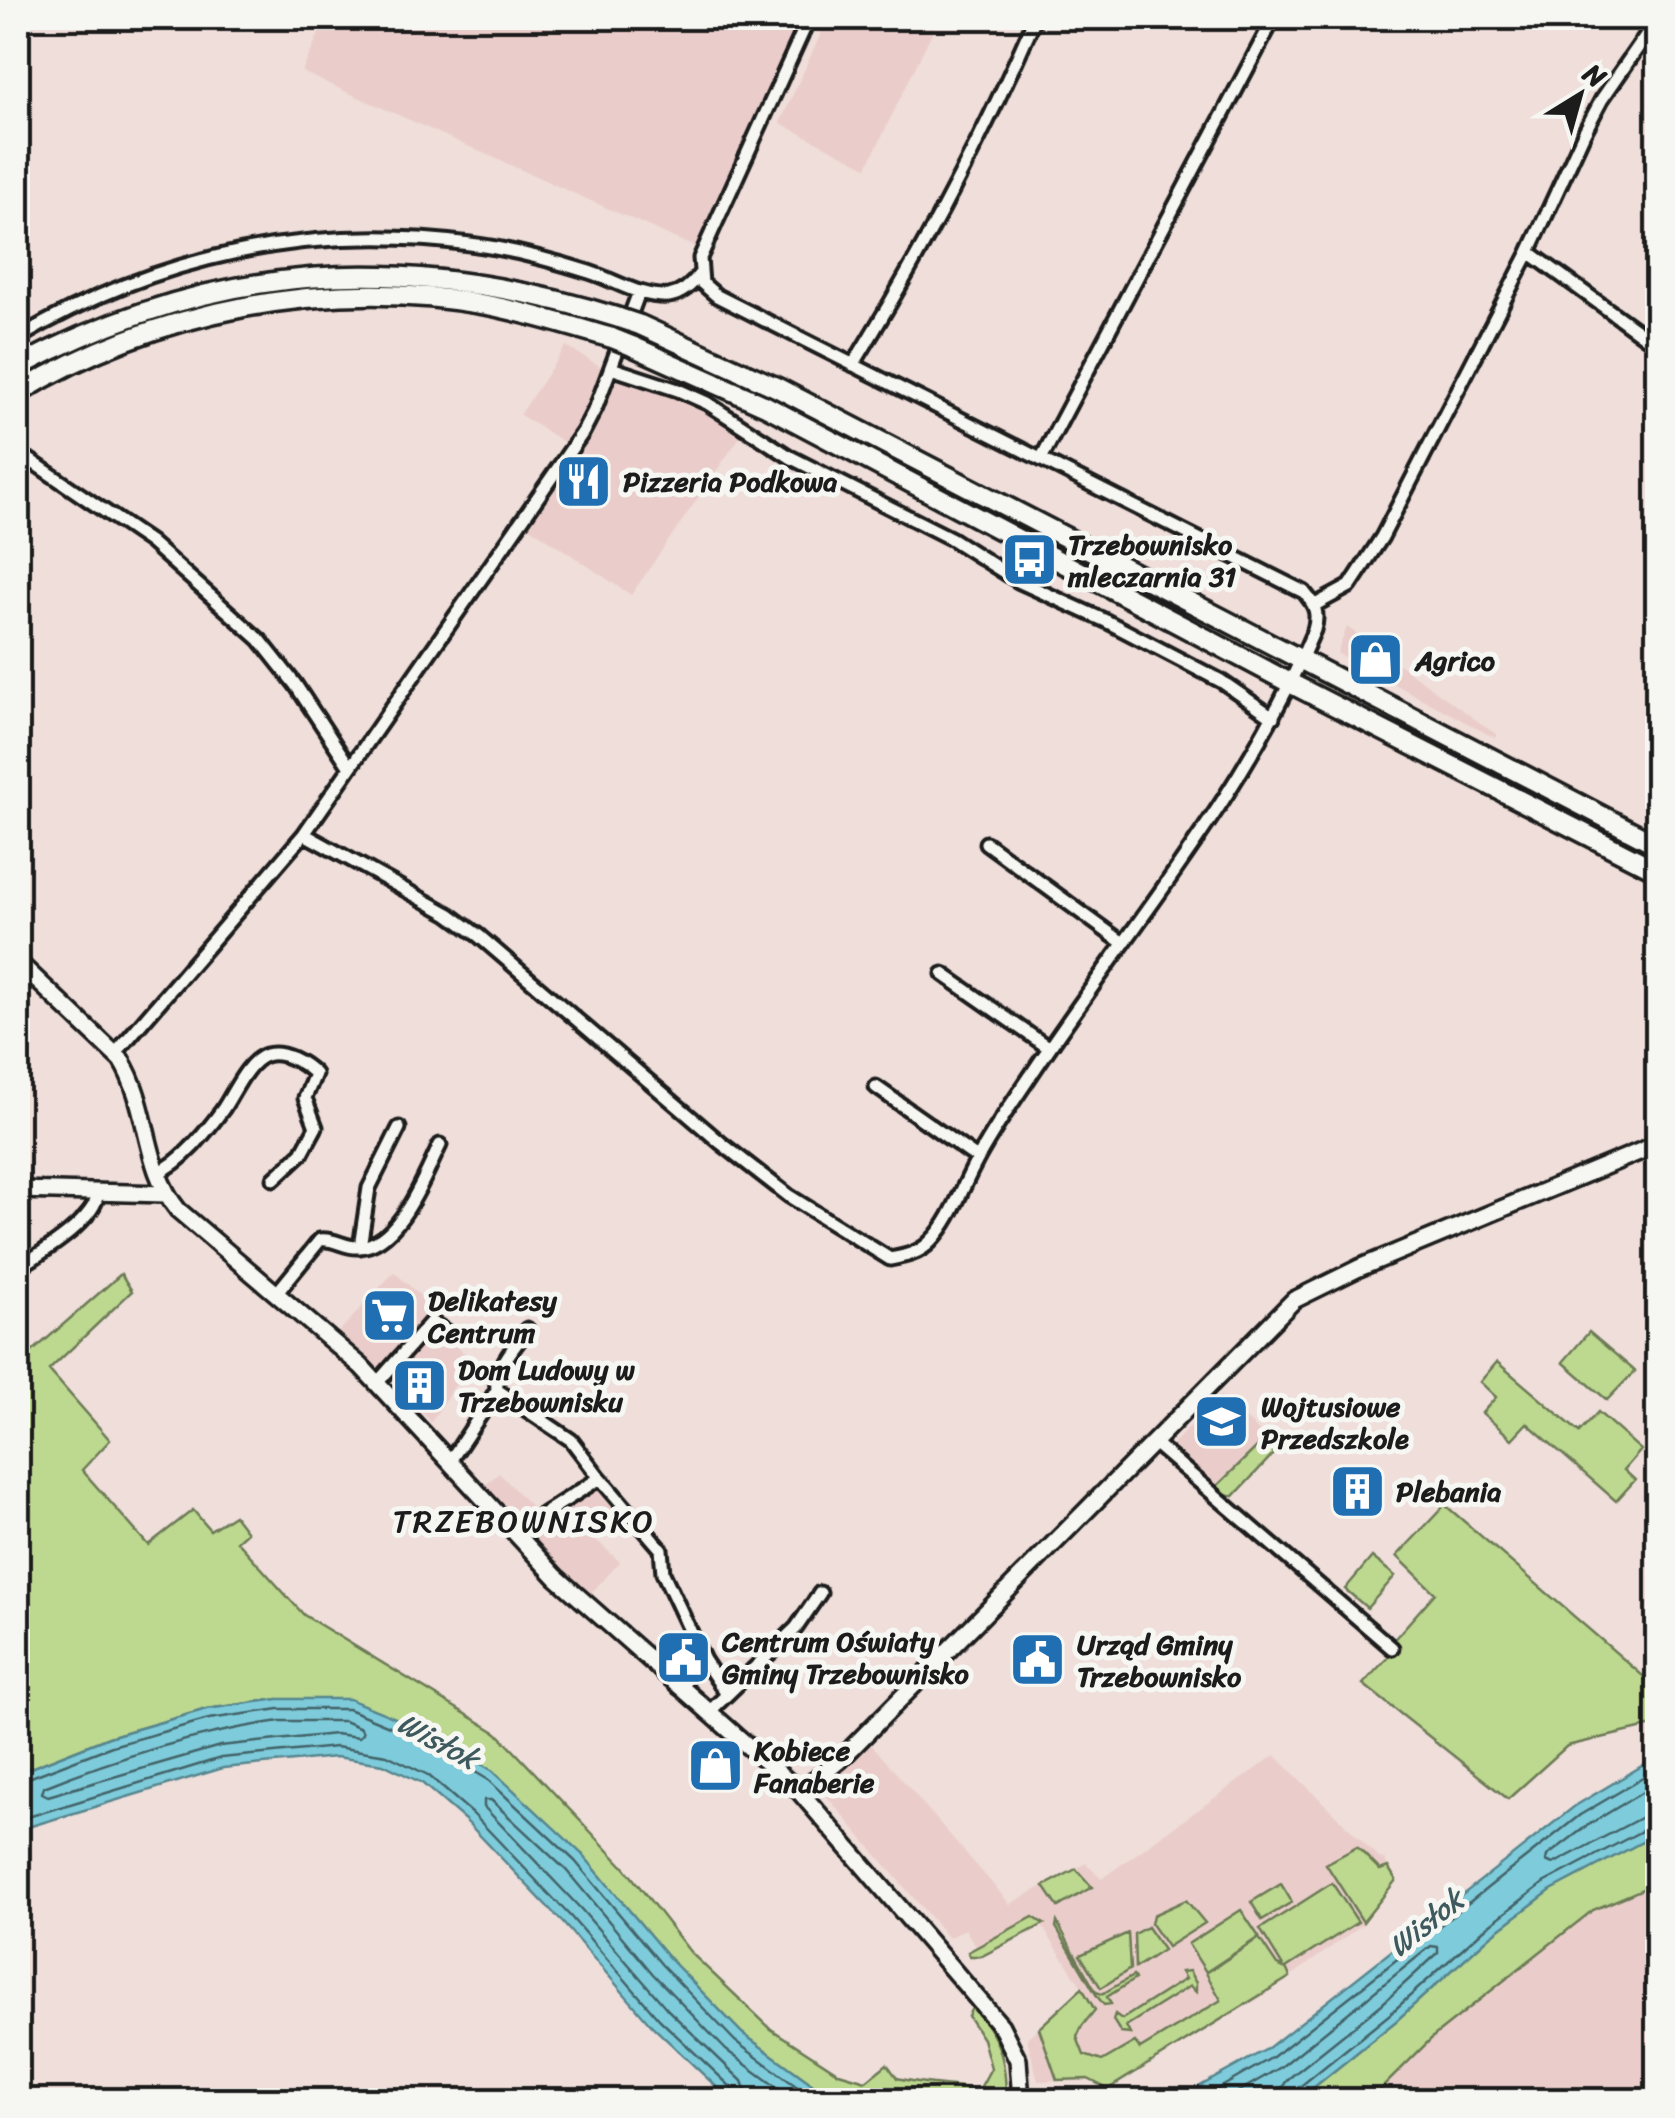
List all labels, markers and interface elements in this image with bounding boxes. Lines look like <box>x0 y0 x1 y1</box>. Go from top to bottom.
north arrow <box>1530 45 1630 145</box>
text: N <box>1571 49 1618 101</box>
restaurant icon: Pizzeria Podkowa <box>554 451 614 511</box>
place label: Pizzeria Podkowa <box>623 457 837 506</box>
place label: Trzebownisko mleczarnia 31 <box>1067 520 1236 601</box>
bus stop icon: Trzebownisko mleczarnia 31 <box>999 530 1059 590</box>
shop icon: Agrico <box>1346 630 1406 690</box>
place label: Agrico <box>1414 636 1496 685</box>
place label: Delikatesy Centrum <box>427 1276 558 1357</box>
supermarket icon: Delikatesy Centrum <box>359 1286 419 1346</box>
place label: Dom Ludowy w Trzebownisku <box>458 1345 635 1426</box>
building icon: Dom Ludowy w Trzebownisku <box>389 1355 449 1415</box>
place label: Wojtusiowe Przedszkole <box>1261 1382 1409 1463</box>
school or university icon: Wojtusiowe Przedszkole <box>1192 1392 1252 1452</box>
building icon: Plebania <box>1327 1461 1387 1521</box>
place label: Plebania <box>1396 1467 1501 1516</box>
district label: TRZEBOWNISKO <box>392 1493 656 1550</box>
place label: Centrum Oświaty Gminy Trzebownisko <box>721 1617 970 1698</box>
place label: Urząd Gminy Trzebownisko <box>1077 1620 1242 1701</box>
public building icon: Centrum Oświaty Gminy Trzebownisko <box>653 1627 713 1687</box>
public building icon: Urząd Gminy Trzebownisko <box>1008 1630 1068 1690</box>
water label: Wisłok <box>387 1697 492 1787</box>
place label: Kobiece Fanaberie <box>753 1726 875 1807</box>
shop icon: Kobiece Fanaberie <box>685 1736 745 1796</box>
water label: Wisłok <box>1376 1872 1480 1971</box>

